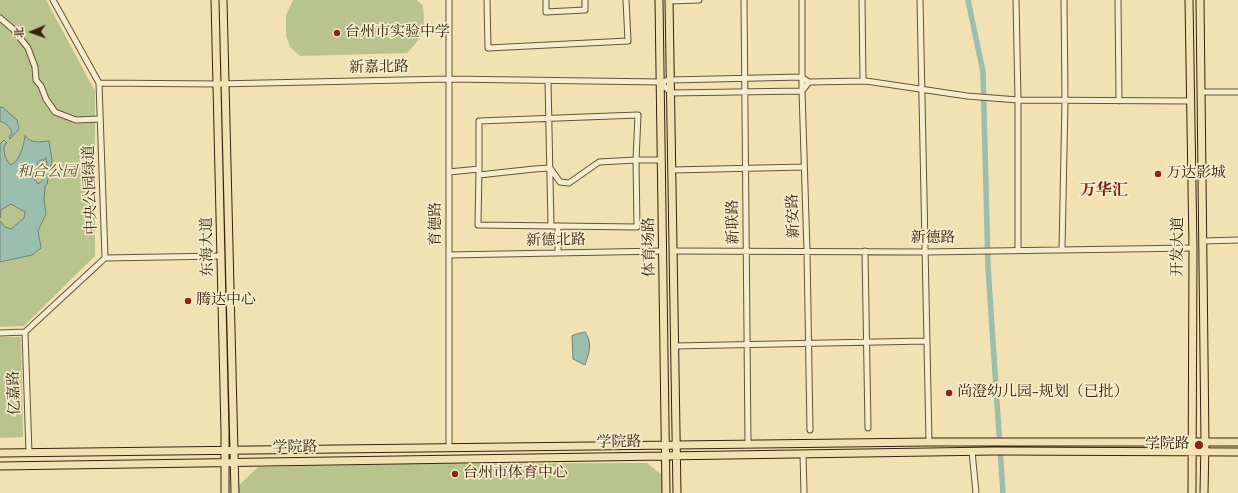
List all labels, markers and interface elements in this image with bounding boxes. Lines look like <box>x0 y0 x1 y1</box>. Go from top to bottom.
north arrow <box>12 12 52 52</box>
place label: 台州市实验中学 <box>345 24 450 42</box>
text: 北 <box>12 27 27 38</box>
marker: 台州市实验中学 <box>332 28 342 38</box>
street label: 新嘉北路 <box>349 58 409 78</box>
street label: 中央公园绿道 <box>80 145 102 235</box>
park label: 和合公园 <box>17 164 77 182</box>
place label: 万达影城 <box>1166 165 1226 183</box>
marker: 万达影城 <box>1153 169 1163 179</box>
district label: 万华汇 <box>1080 181 1128 201</box>
street label: 新安路 <box>784 193 804 239</box>
street label: 新联路 <box>725 199 743 245</box>
street label: 育德路 <box>428 202 446 246</box>
street label: 东海大道 <box>198 217 218 277</box>
street label: 体育场路 <box>640 217 660 277</box>
street label: 开发大道 <box>1170 217 1188 277</box>
street label: 新德路 <box>911 230 955 248</box>
street label: 新德北路 <box>526 231 586 251</box>
place label: 腾达中心 <box>196 292 256 310</box>
marker: 腾达中心 <box>183 296 193 306</box>
street label: 亿嘉路 <box>5 370 25 416</box>
place label: 尚澄幼儿园-规划（已批） <box>957 384 1129 402</box>
marker: 尚澄幼儿园-规划（已批） <box>944 388 954 398</box>
street label: 学院路 <box>596 434 642 452</box>
place label: 学院路 <box>1145 436 1190 454</box>
street label: 学院路 <box>272 439 318 457</box>
marker: 学院路 <box>1193 439 1205 451</box>
place label: 台州市体育中心 <box>463 465 568 483</box>
marker: 台州市体育中心 <box>450 469 460 479</box>

